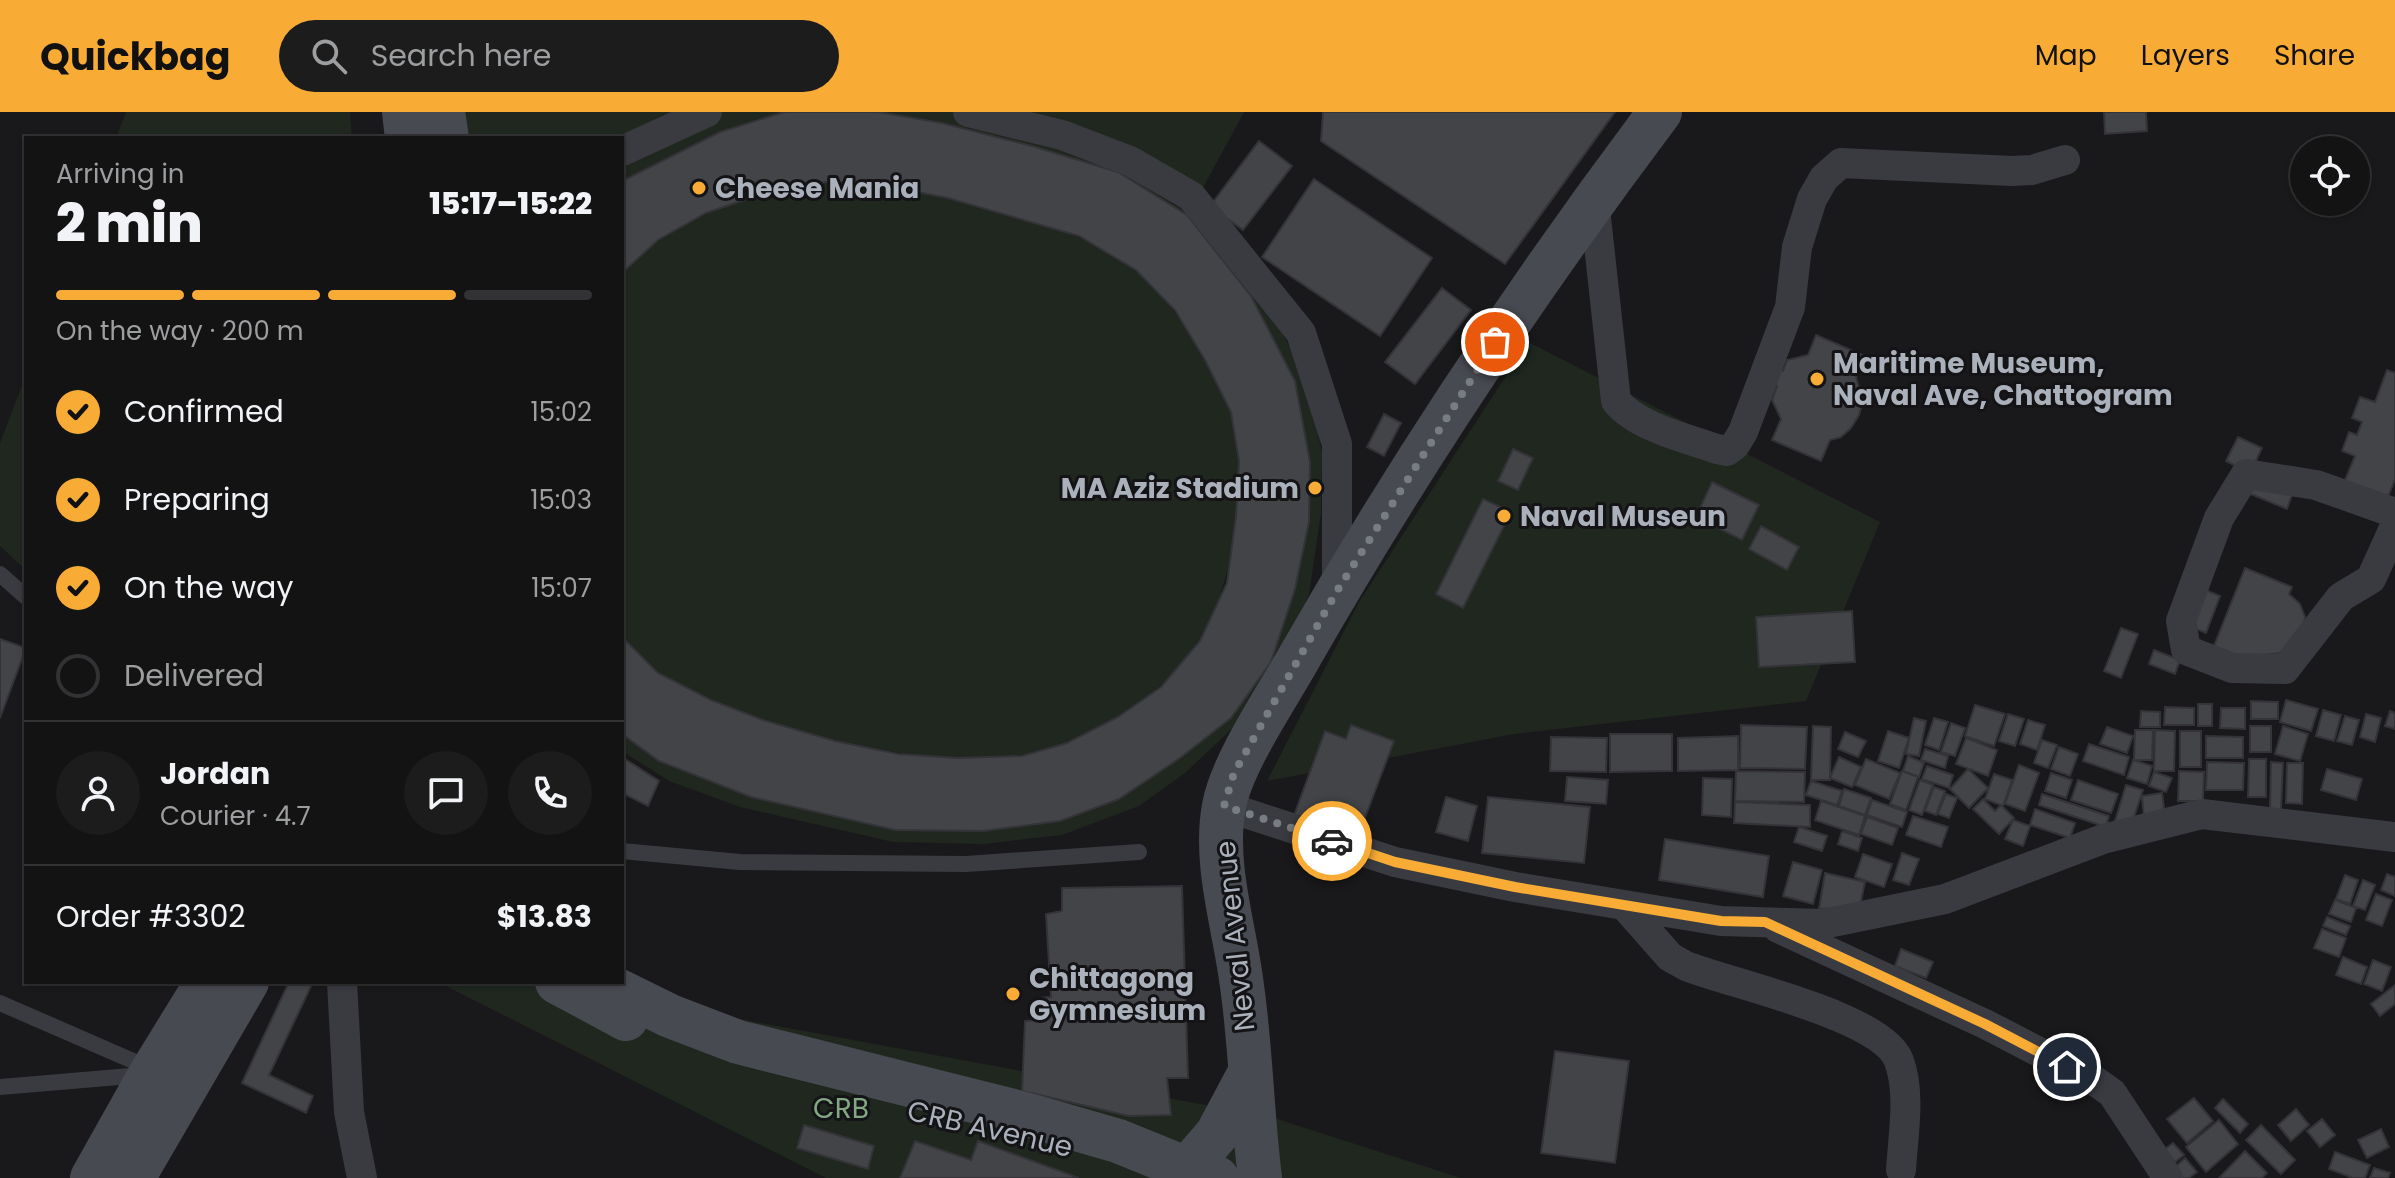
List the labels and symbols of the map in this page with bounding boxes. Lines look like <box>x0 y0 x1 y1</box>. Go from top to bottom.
place label: Cheese Mania <box>715 169 919 208</box>
marker: Cheese Mania <box>690 179 708 197</box>
pin <box>1461 308 1529 376</box>
place label: Maritime Museum, Naval Ave, Chattogram <box>1833 344 2173 415</box>
marker: Maritime Museum, Naval Ave, Chattogram <box>1808 370 1826 388</box>
place label: MA Aziz Stadium <box>1061 469 1299 508</box>
marker: MA Aziz Stadium <box>1306 479 1324 497</box>
place label: Naval Museun <box>1520 497 1726 536</box>
marker: Naval Museun <box>1495 507 1513 525</box>
courier <box>1292 801 1372 881</box>
street label: Neval Avenue <box>1206 839 1264 1033</box>
place label: Chittagong Gymnesium <box>1029 959 1206 1030</box>
marker: Chittagong Gymnesium <box>1004 985 1022 1003</box>
pin <box>2033 1033 2101 1101</box>
park label: CRB <box>813 1089 869 1128</box>
street label: CRB Avenue <box>904 1091 1076 1167</box>

